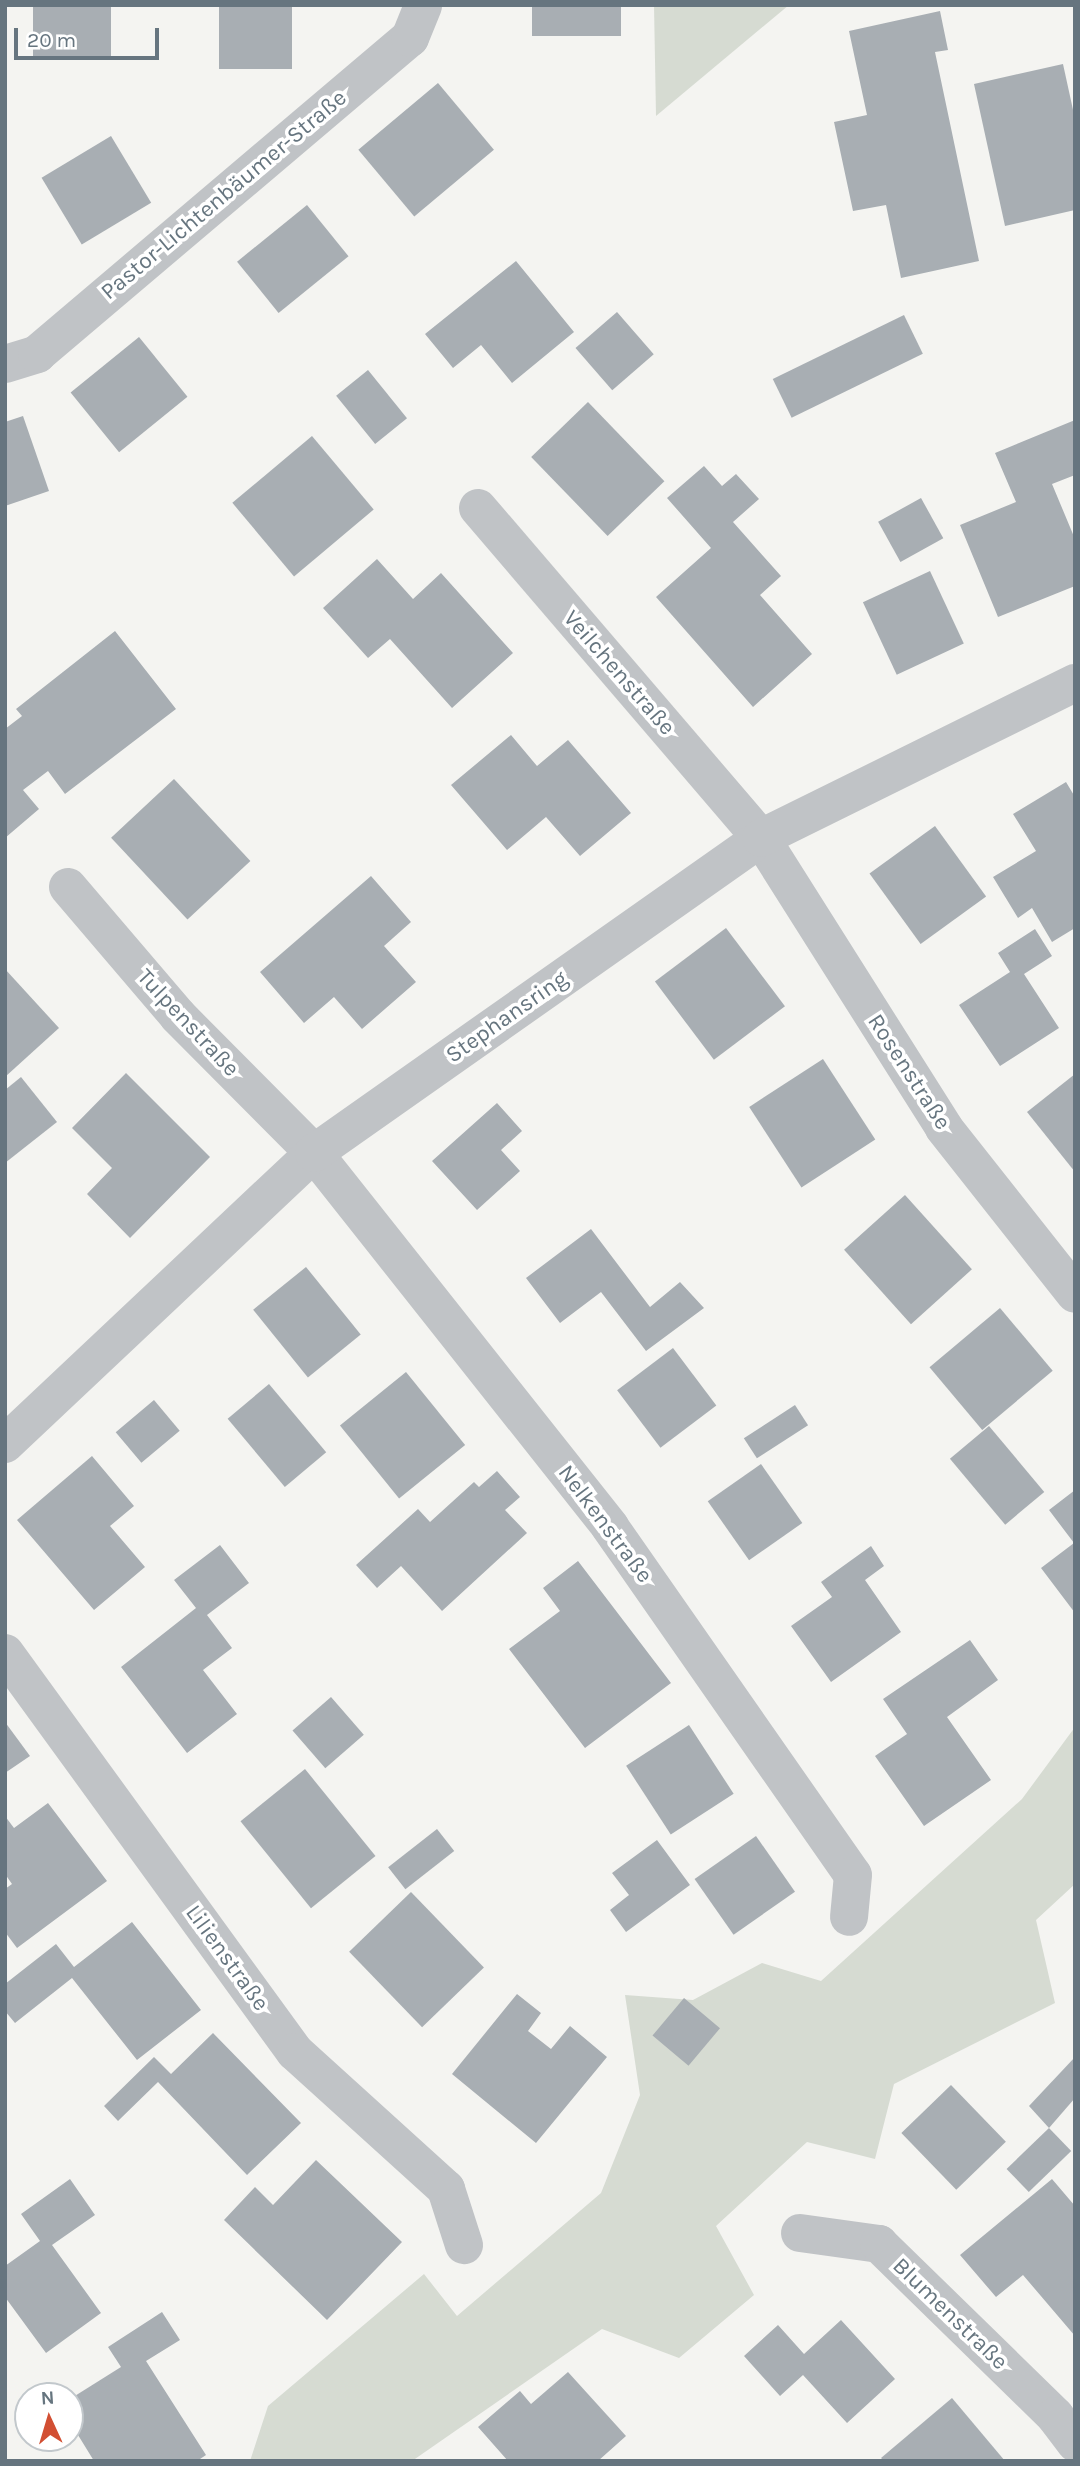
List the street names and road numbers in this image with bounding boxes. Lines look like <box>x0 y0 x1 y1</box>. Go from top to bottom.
street label: Pastor-Lichtenbäumer-Straße <box>96 84 352 306</box>
street label: Veilchenstraße <box>557 605 681 741</box>
street label: Tulpenstraße <box>131 963 245 1083</box>
street label: Stephansring <box>441 965 573 1069</box>
street label: Rosenstraße <box>861 1009 957 1135</box>
street label: Nelkenstraße <box>552 1460 658 1588</box>
street label: Lilienstraße <box>179 1900 275 2016</box>
street label: Blumenstraße <box>887 2252 1013 2376</box>

